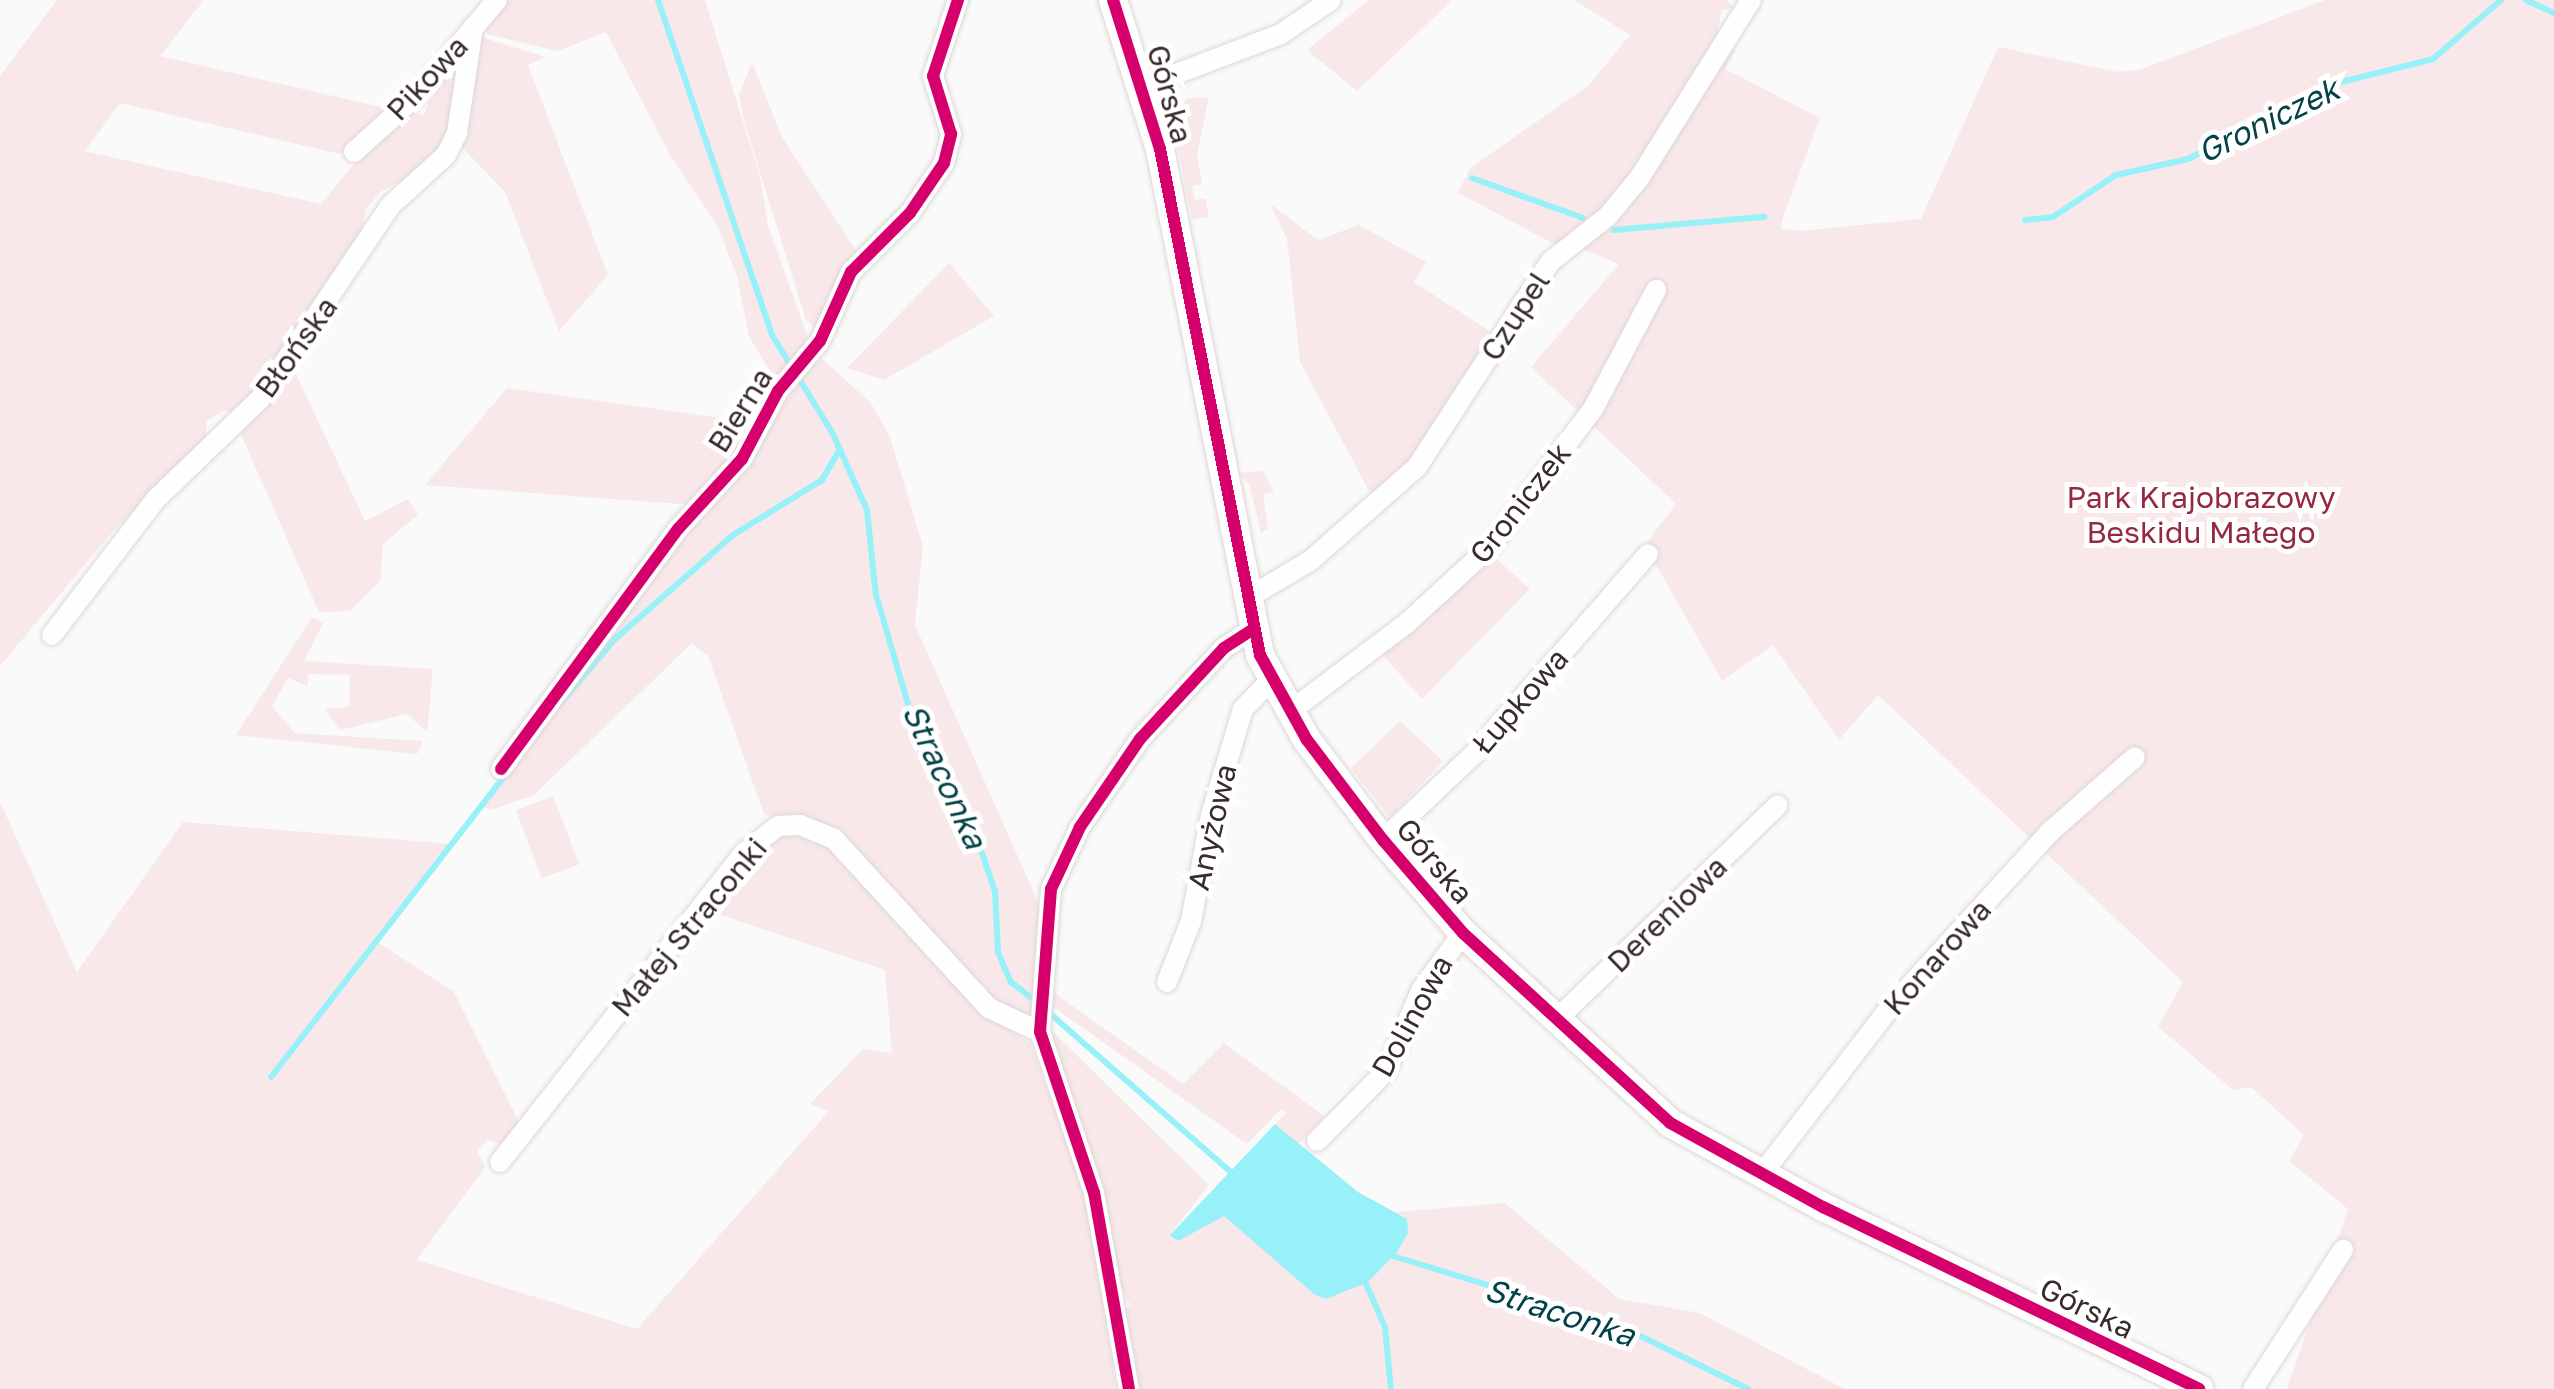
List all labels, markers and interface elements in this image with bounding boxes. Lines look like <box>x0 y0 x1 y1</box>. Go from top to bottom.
street label: Pikowa <box>379 28 475 128</box>
street label: Górska <box>1140 41 1200 147</box>
water label: Groniczek <box>2191 69 2345 171</box>
street label: Czupel <box>1473 265 1557 367</box>
street label: Błońska <box>247 290 345 404</box>
street label: Bierna <box>700 361 780 459</box>
street label: Groniczek <box>1462 436 1578 570</box>
park label: Park Krajobrazowy Beskidu Małego <box>2066 479 2336 550</box>
street label: Łupkowa <box>1464 641 1576 761</box>
water label: Straconka <box>895 698 995 854</box>
street label: Anyżowa <box>1180 760 1244 894</box>
street label: Górska <box>1389 811 1481 911</box>
street label: Małej Straconki <box>604 830 774 1024</box>
street label: Dereniowa <box>1600 848 1734 980</box>
street label: Konarowa <box>1876 892 1998 1022</box>
street label: Dolinowa <box>1364 949 1460 1083</box>
water label: Straconka <box>1480 1270 1640 1354</box>
street label: Górska <box>2034 1270 2140 1346</box>

